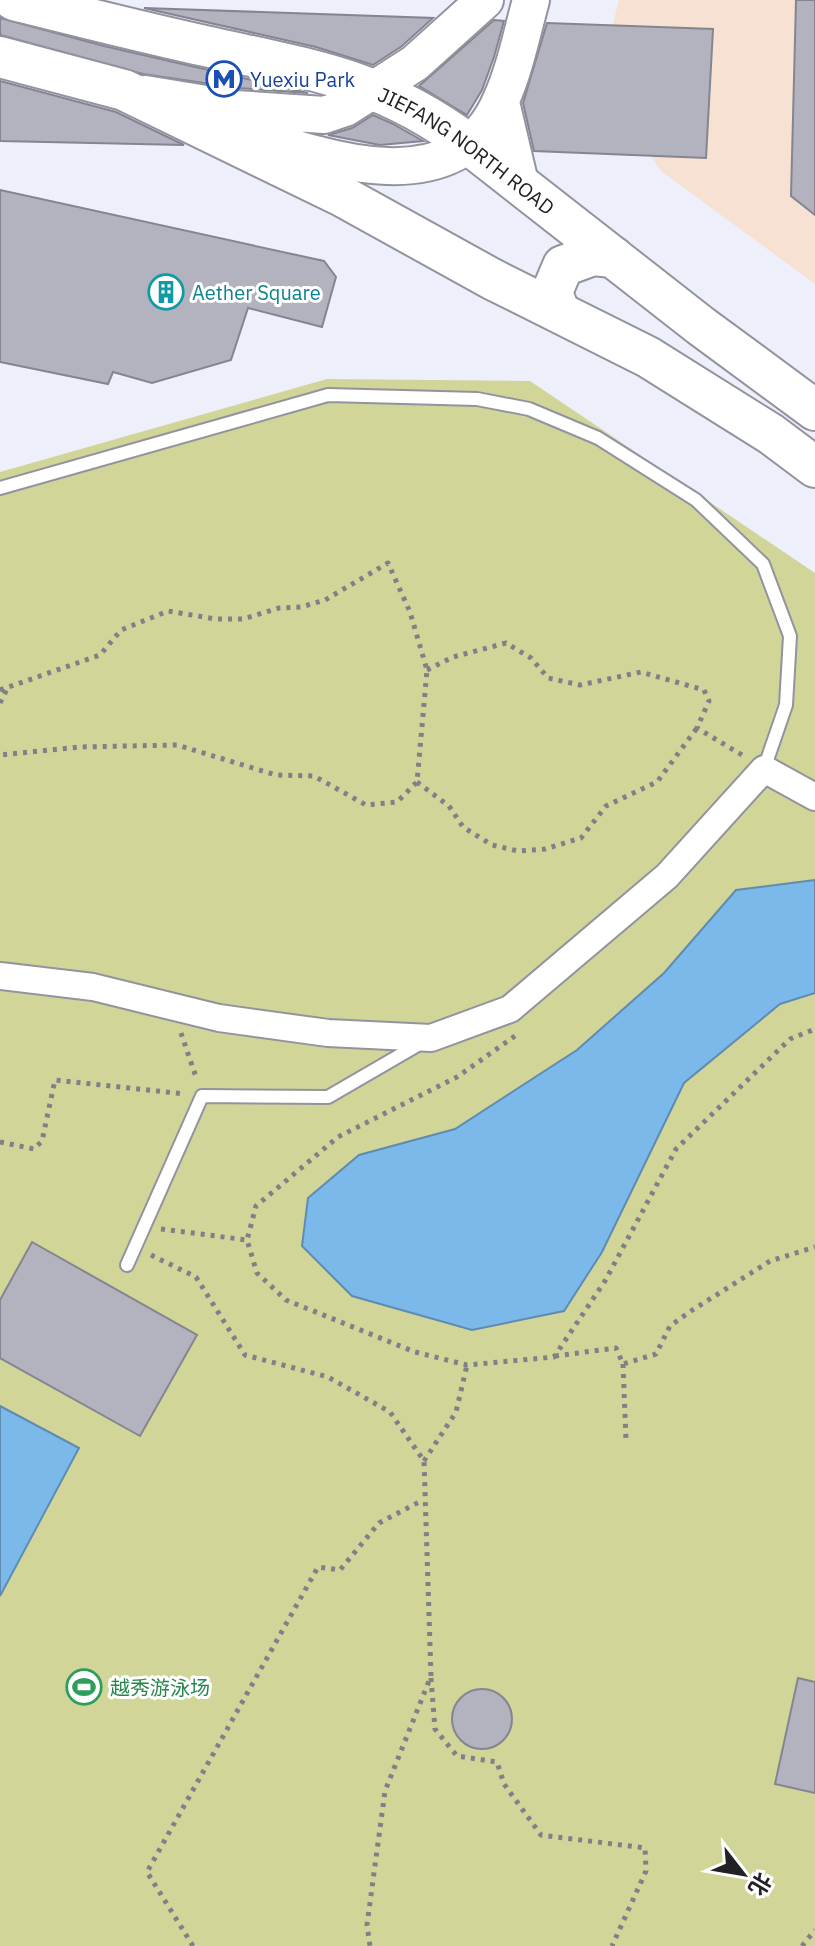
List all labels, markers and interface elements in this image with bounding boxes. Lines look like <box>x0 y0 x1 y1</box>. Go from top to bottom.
metro station icon: Yuexiu Park <box>205 60 243 98</box>
place label: Yuexiu Park <box>250 66 356 93</box>
street label: JIEFANG NORTH ROAD <box>374 80 561 220</box>
building icon: Aether Square <box>147 273 185 311</box>
place label: Aether Square <box>192 279 321 306</box>
sports icon: 越秀游泳场 <box>65 1668 103 1706</box>
place label: 越秀游泳场 <box>110 1674 210 1701</box>
north arrow <box>703 1834 783 1914</box>
text: 北 <box>742 1868 779 1901</box>

